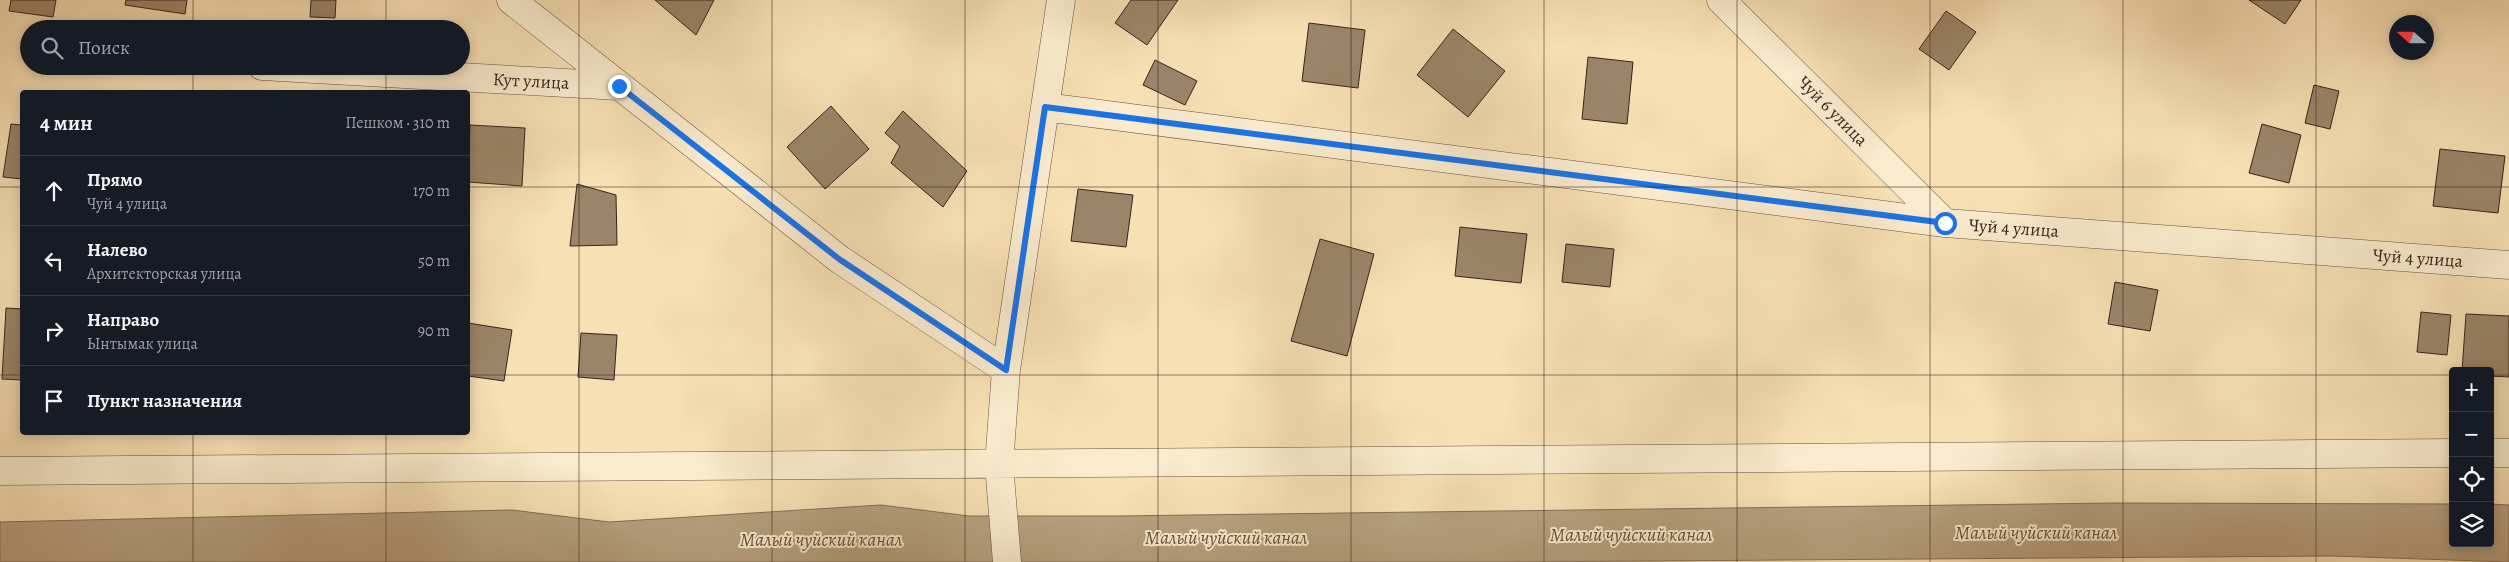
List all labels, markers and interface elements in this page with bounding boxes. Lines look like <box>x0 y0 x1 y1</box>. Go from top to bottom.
north arrow <box>2389 15 2434 60</box>
search box <box>20 20 470 75</box>
icon: search <box>38 34 66 62</box>
text: Поиск <box>78 35 130 61</box>
street label: Кут улица <box>492 67 571 95</box>
street label: Чуй 6 улица <box>1793 71 1874 152</box>
route end <box>608 75 631 98</box>
text: 4 мин <box>40 109 93 137</box>
text: Пешком · 310 m <box>345 112 450 134</box>
text: Прямо <box>87 167 142 193</box>
icon: ahead <box>40 177 68 205</box>
text: 170 m <box>413 180 450 202</box>
text: Чуй 4 улица <box>87 193 167 215</box>
route start <box>1934 212 1957 235</box>
street label: Чуй 4 улица <box>1968 213 2061 243</box>
text: Налево <box>87 237 147 263</box>
street label: Чуй 4 улица <box>2372 243 2465 273</box>
icon: left <box>40 247 68 275</box>
text: 50 m <box>418 250 450 272</box>
text: Архитекторская улица <box>87 263 242 285</box>
text: Направо <box>87 307 159 333</box>
icon: right <box>40 317 68 345</box>
text: 90 m <box>418 320 450 342</box>
text: Ынтымак улица <box>87 333 198 355</box>
map controls <box>2449 367 2494 547</box>
button: + <box>2449 367 2494 412</box>
icon: arrive <box>40 387 68 415</box>
text: Пункт назначения <box>87 388 242 414</box>
button: − <box>2449 412 2494 457</box>
button: locate <box>2449 457 2494 502</box>
button: layers <box>2449 502 2494 547</box>
water label: Малый чуйский канал <box>1955 520 2118 546</box>
water label: Малый чуйский канал <box>1550 522 1713 548</box>
water label: Малый чуйский канал <box>1145 525 1308 551</box>
water label: Малый чуйский канал <box>740 527 903 553</box>

